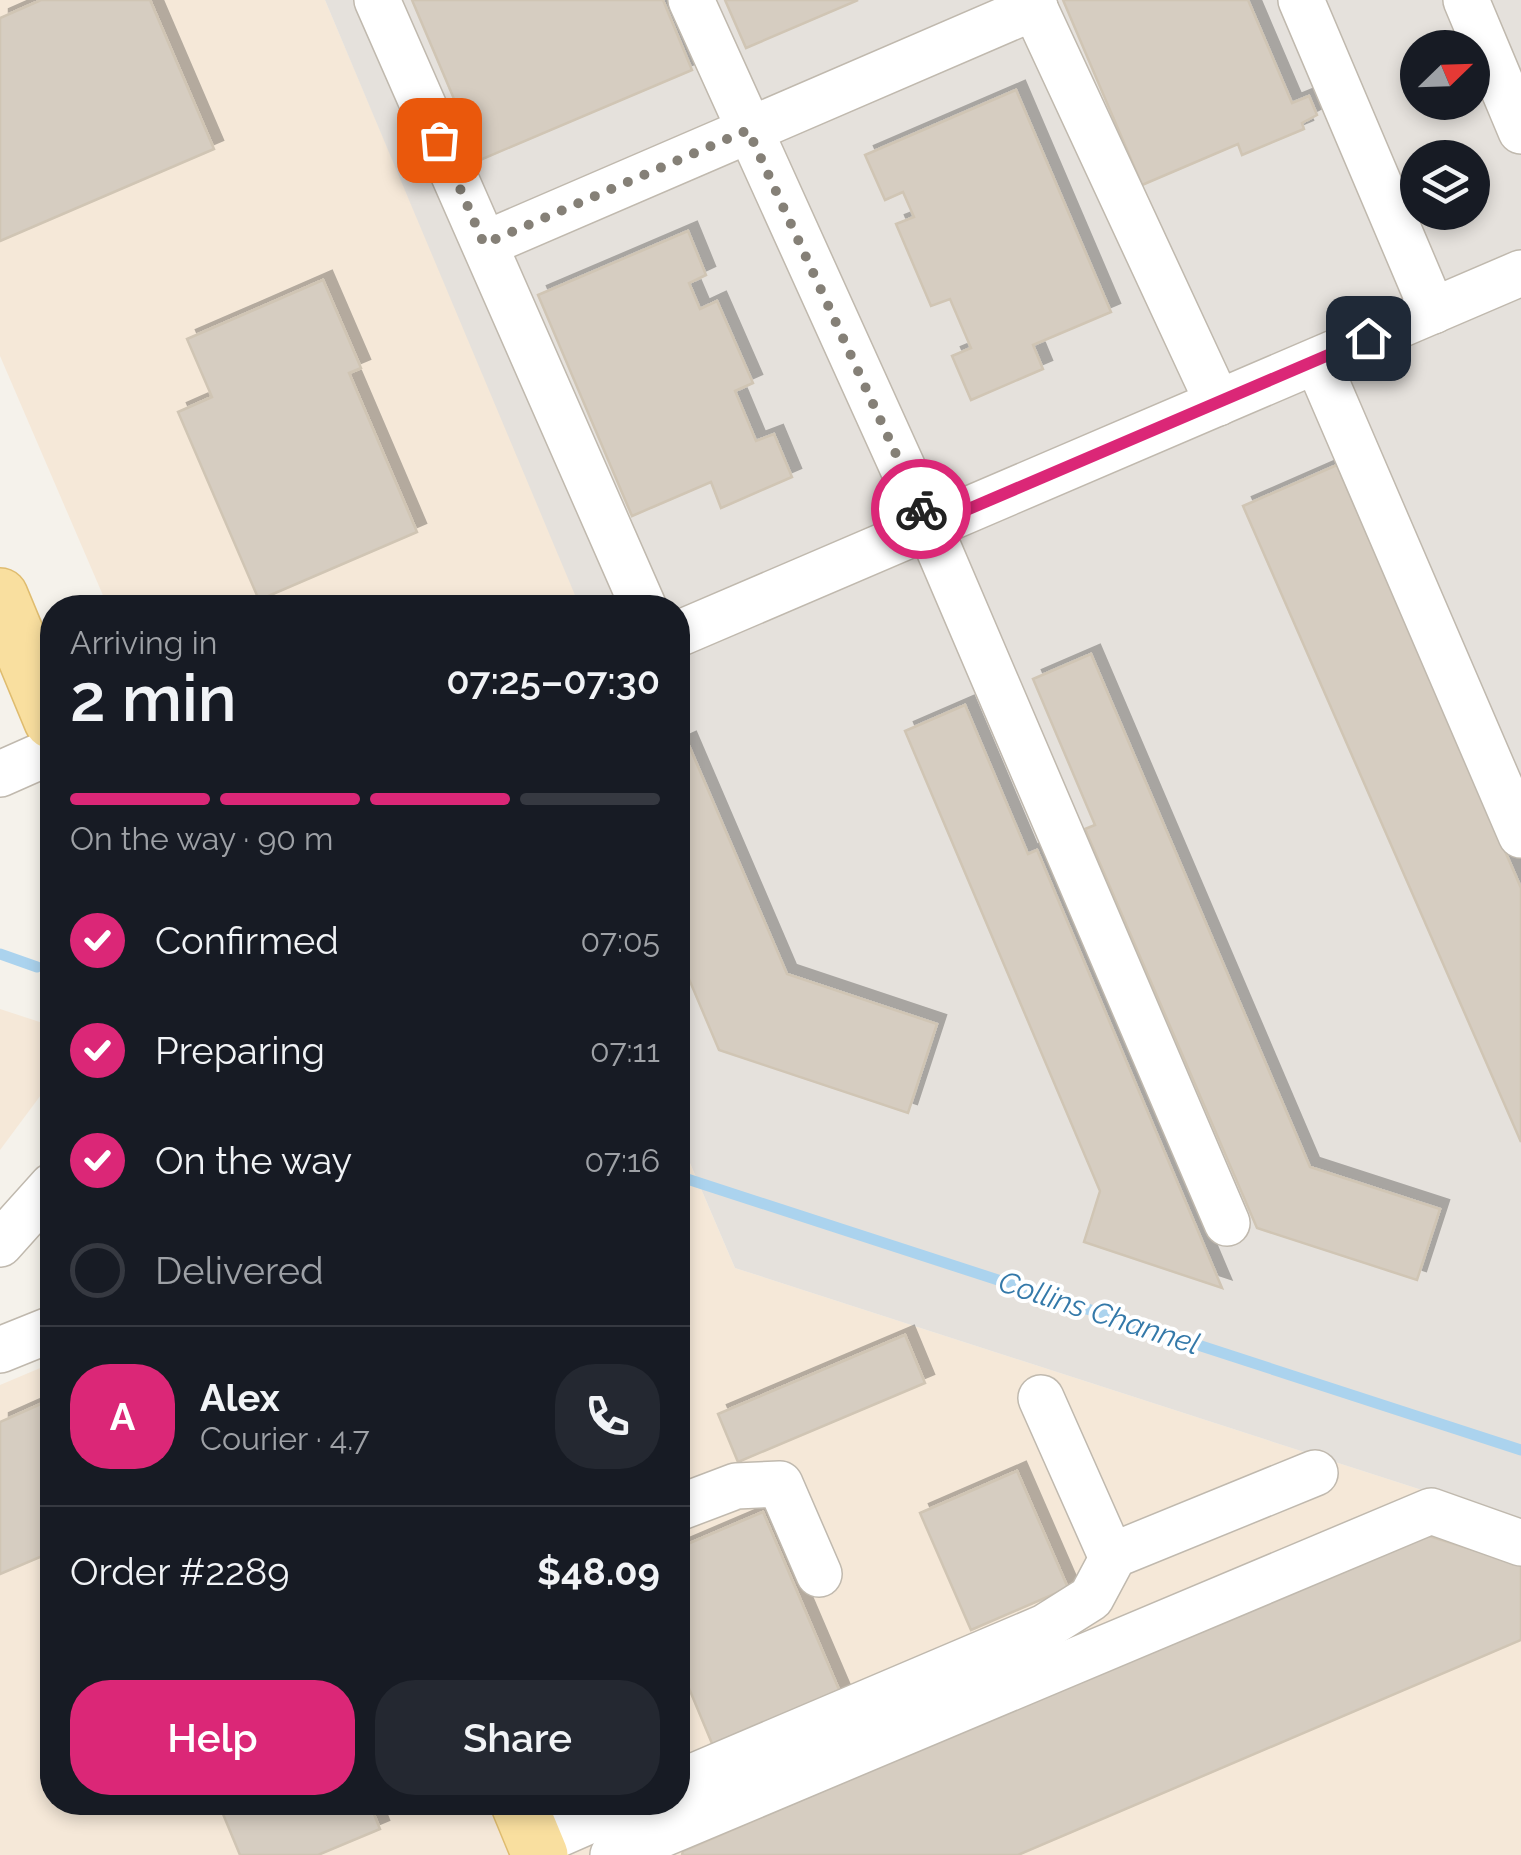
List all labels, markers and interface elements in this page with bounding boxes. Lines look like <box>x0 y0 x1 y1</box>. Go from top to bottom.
north arrow <box>1400 30 1490 120</box>
map controls <box>1400 30 1490 230</box>
pin <box>397 98 482 183</box>
icon: bag <box>412 113 467 168</box>
button: layers <box>1400 140 1490 230</box>
pin <box>1326 296 1411 381</box>
icon: home <box>1341 311 1396 366</box>
courier <box>871 459 971 559</box>
icon: bike <box>894 482 949 537</box>
text: Arriving in <box>70 624 217 661</box>
text: 07:25–07:30 <box>446 658 660 703</box>
text: 2 min <box>70 660 237 736</box>
text: On the way · 90 m <box>70 820 333 857</box>
icon: check <box>70 913 125 968</box>
text: Confirmed <box>155 918 339 963</box>
text: 07:05 <box>580 922 660 959</box>
icon: check <box>70 1023 125 1078</box>
text: Preparing <box>155 1028 325 1073</box>
text: 07:11 <box>590 1032 660 1069</box>
icon: check <box>70 1133 125 1188</box>
text: On the way <box>155 1138 352 1183</box>
text: 07:16 <box>585 1142 660 1179</box>
text: Delivered <box>155 1248 324 1293</box>
water label: Collins Channel <box>994 1264 1204 1362</box>
button: phone <box>555 1364 660 1469</box>
text: Alex <box>200 1375 280 1420</box>
text: A <box>110 1394 135 1439</box>
text: Courier · 4.7 <box>200 1420 370 1457</box>
text: Order #2289 <box>70 1549 290 1594</box>
text: $48.09 <box>537 1549 660 1594</box>
button: Help <box>70 1680 355 1795</box>
button: Share <box>375 1680 660 1795</box>

